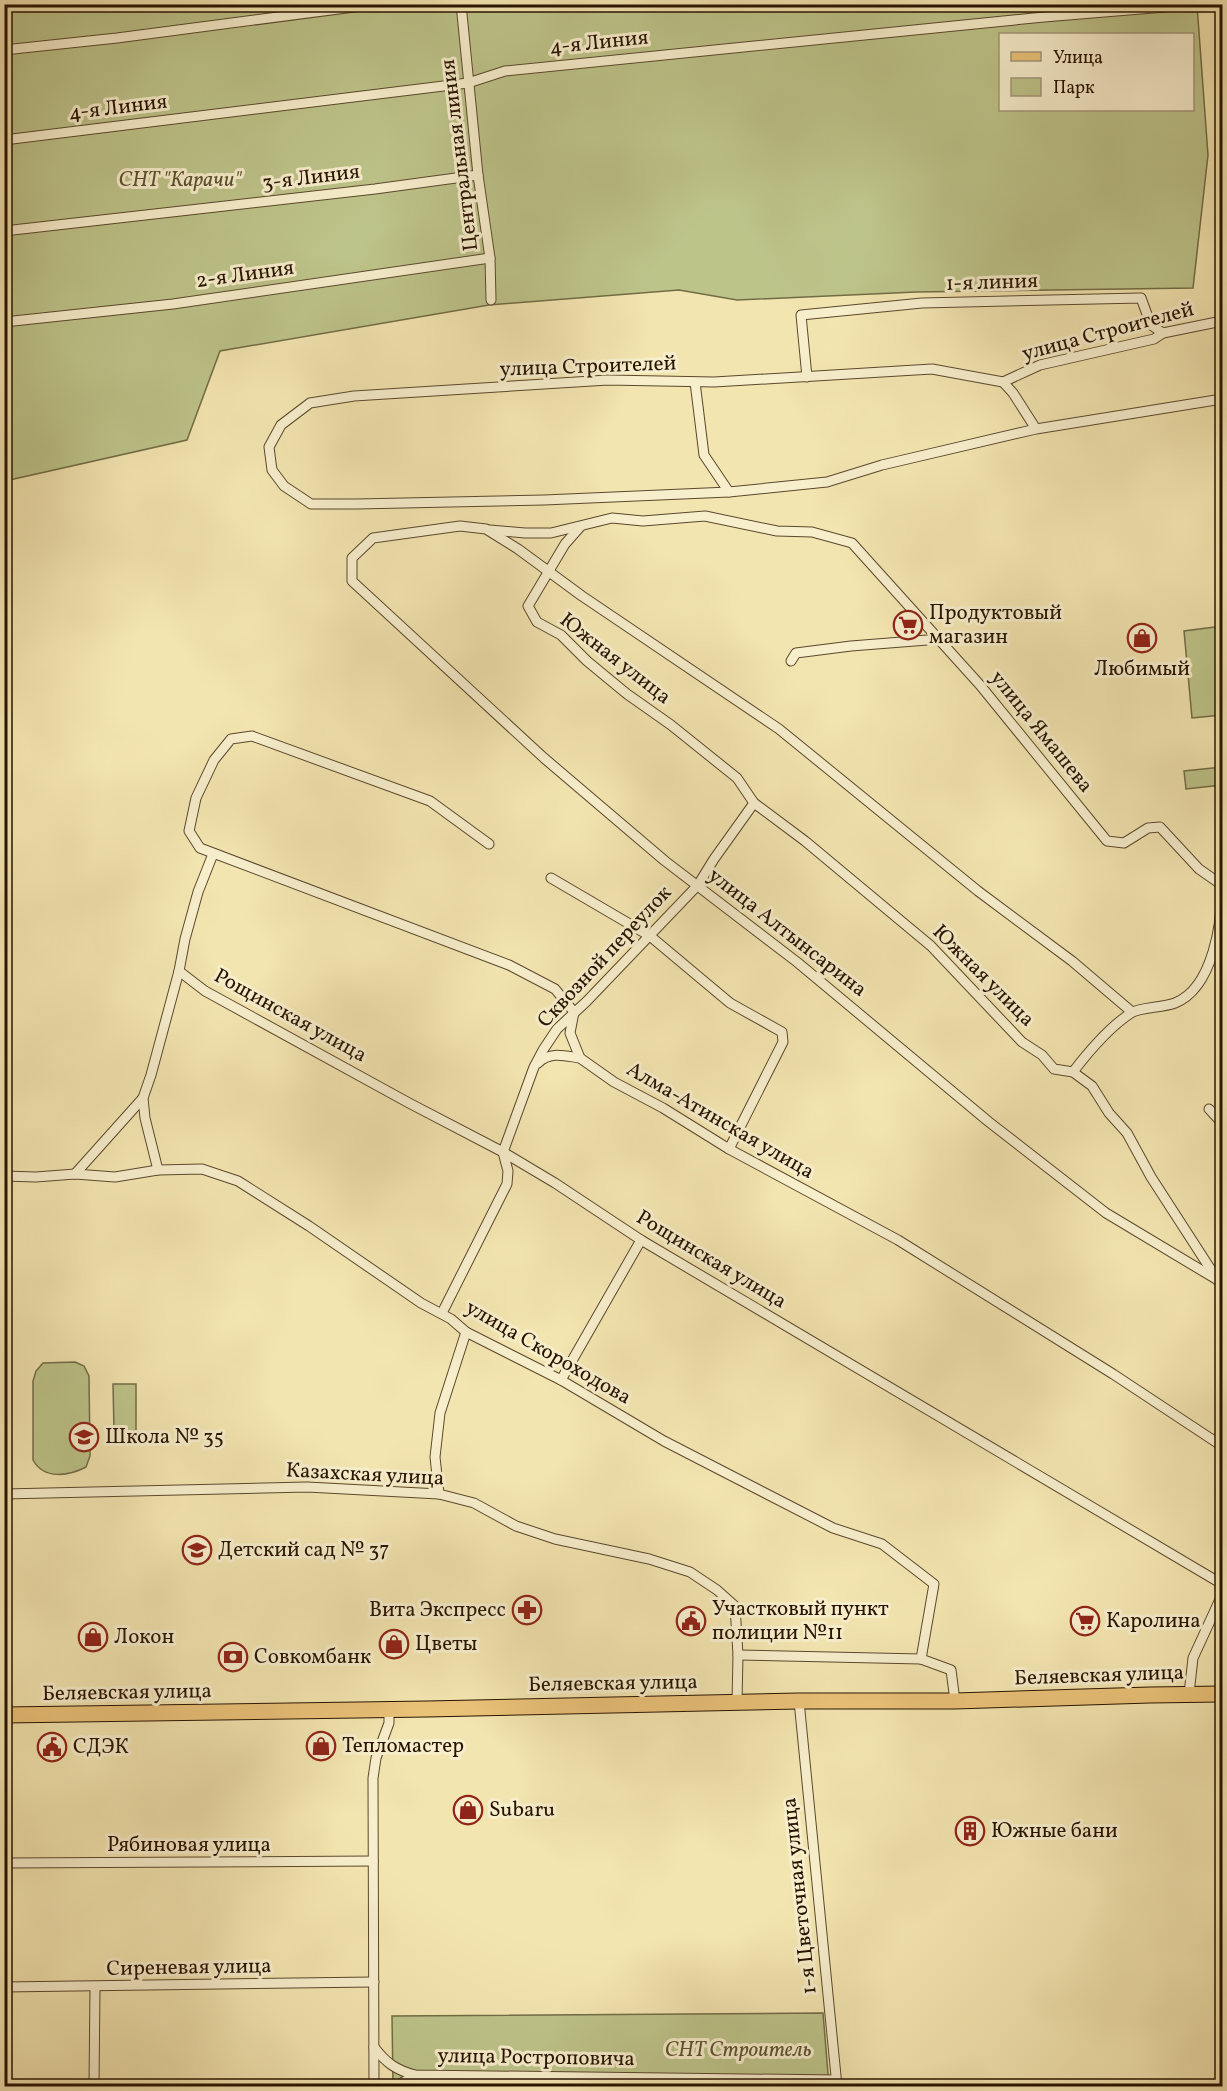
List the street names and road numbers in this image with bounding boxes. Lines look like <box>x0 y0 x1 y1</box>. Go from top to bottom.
street label: 4-я Линия <box>548 23 650 63</box>
street label: Центральная линия <box>434 57 486 253</box>
street label: 4-я Линия <box>67 88 169 128</box>
street label: 3-я Линия <box>260 158 362 198</box>
street label: 2-я Линия <box>194 254 296 296</box>
street label: 1-я линия <box>945 267 1039 299</box>
street label: улица Строителей <box>1019 295 1197 369</box>
street label: улица Строителей <box>499 349 677 385</box>
street label: Южная улица <box>553 606 677 712</box>
street label: улица Ямашева <box>983 665 1099 799</box>
street label: улица Алтынсарина <box>702 862 872 1004</box>
street label: Сквозной переулок <box>531 879 679 1035</box>
street label: Южная улица <box>925 918 1041 1034</box>
street label: Рощинская улица <box>208 962 372 1070</box>
street label: Алма-Атинская улица <box>621 1055 819 1187</box>
street label: Рощинская улица <box>630 1204 792 1316</box>
street label: улица Скороходова <box>460 1294 636 1412</box>
street label: Казахская улица <box>285 1456 445 1494</box>
street label: Беляевская улица <box>1014 1659 1184 1693</box>
street label: Беляевская улица <box>528 1668 698 1700</box>
street label: Беляевская улица <box>42 1677 212 1709</box>
street label: 1-я Цветочная улица <box>775 1796 825 1996</box>
street label: Рябиновая улица <box>107 1831 271 1860</box>
street label: Сиреневая улица <box>106 1952 272 1984</box>
street label: улица Ростроповича <box>437 2042 635 2074</box>

